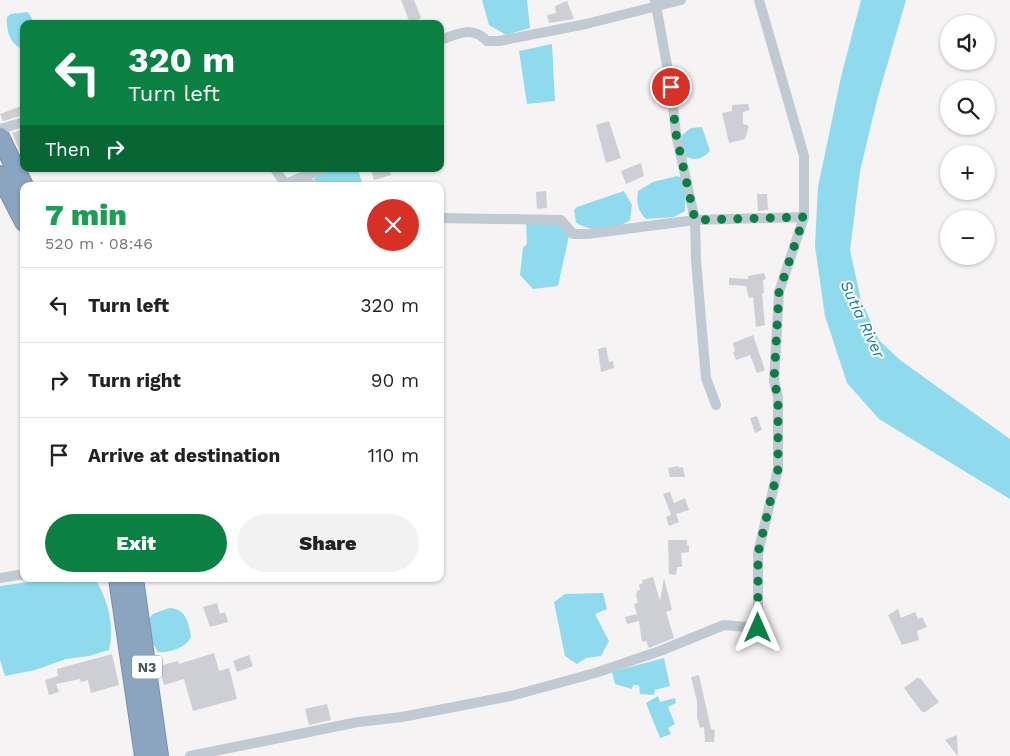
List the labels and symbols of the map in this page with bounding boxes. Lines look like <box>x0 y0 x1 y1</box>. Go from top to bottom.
pin <box>650 66 692 108</box>
water label: Sutia River <box>836 277 889 362</box>
position arrow <box>731 601 783 653</box>
road number: N3 <box>132 656 162 679</box>

